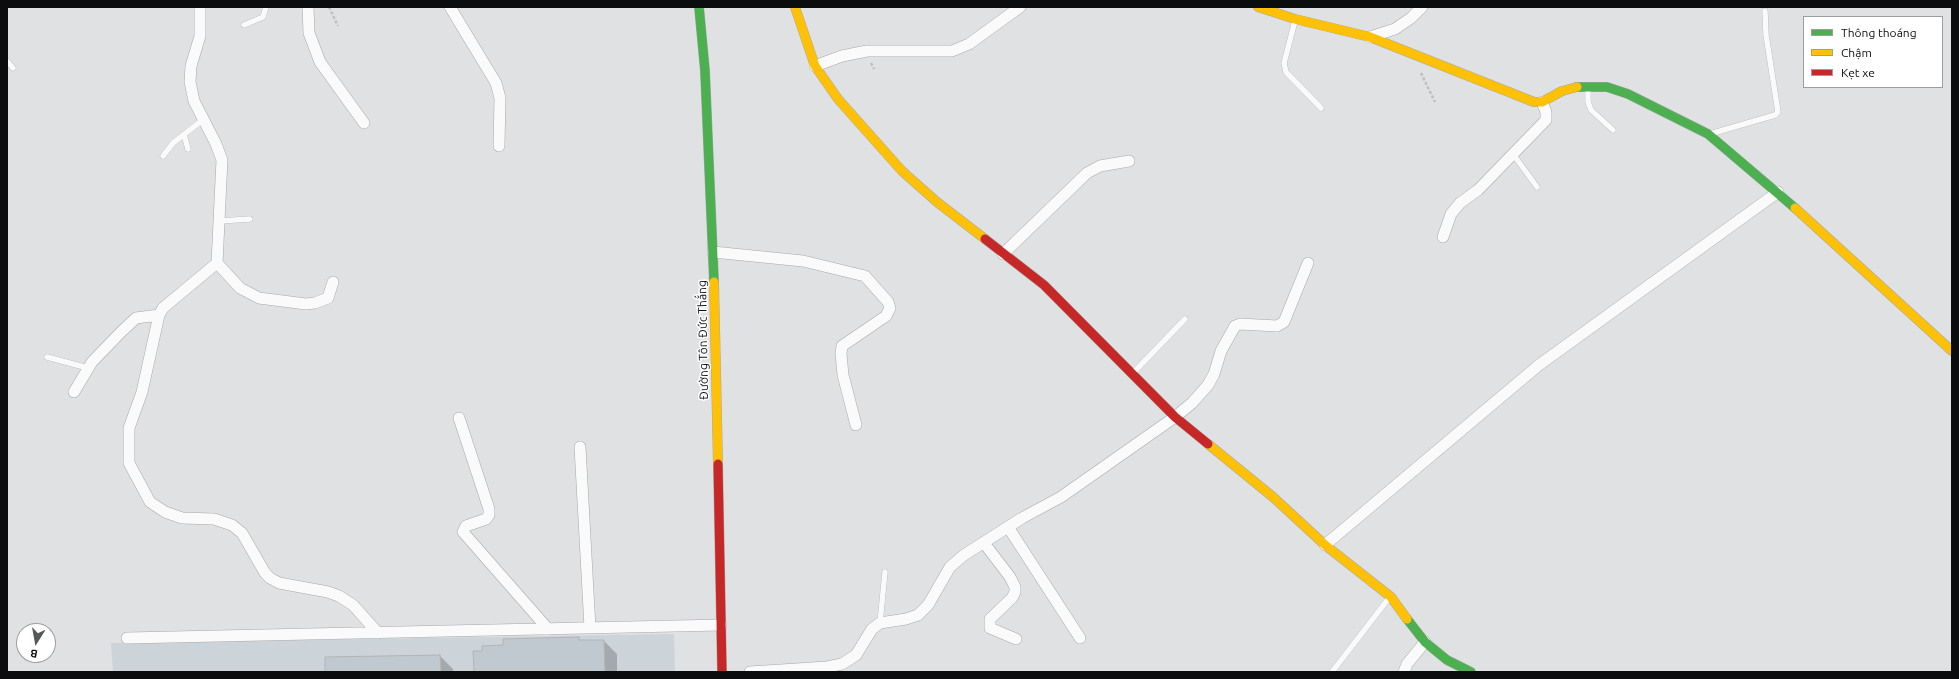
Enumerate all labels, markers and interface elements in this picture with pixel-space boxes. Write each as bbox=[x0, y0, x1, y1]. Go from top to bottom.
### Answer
legend bbox=[1803, 16, 1943, 88]
text: Thông thoáng bbox=[1841, 26, 1917, 39]
text: Chậm bbox=[1841, 46, 1872, 59]
text: Kẹt xe bbox=[1841, 66, 1875, 79]
street label: Đường Tôn Đức Thắng bbox=[695, 280, 711, 400]
north arrow bbox=[16, 623, 56, 663]
text: B bbox=[29, 647, 39, 660]

